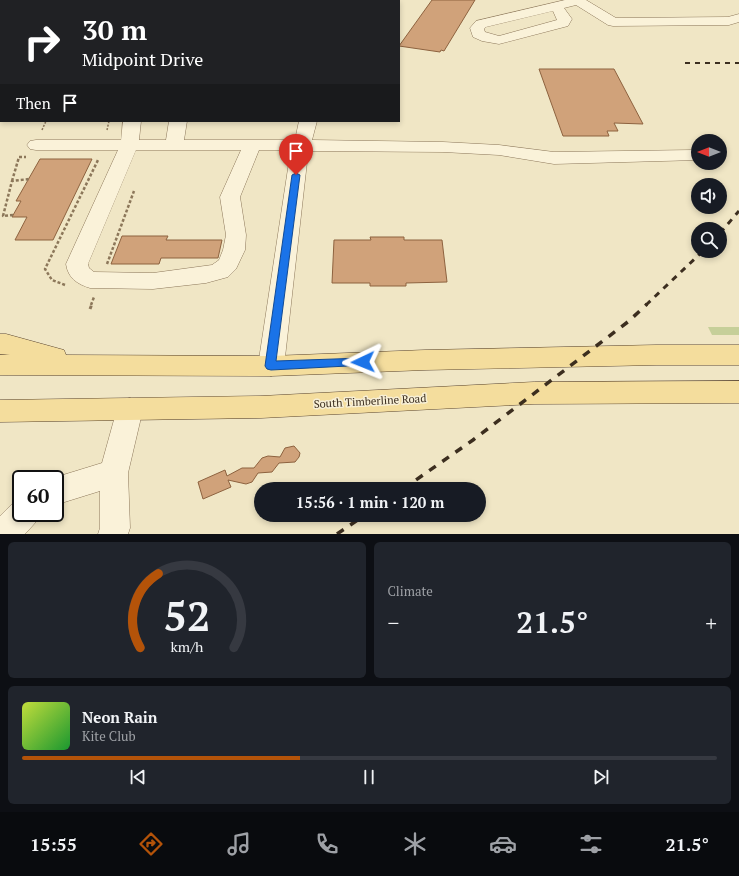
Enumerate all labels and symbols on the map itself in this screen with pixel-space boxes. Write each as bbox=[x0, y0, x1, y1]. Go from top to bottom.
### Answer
pin bbox=[279, 134, 313, 175]
north arrow bbox=[691, 134, 727, 170]
position arrow bbox=[342, 341, 384, 383]
street label: South Timberline Road bbox=[313, 391, 427, 411]
speed limit sign: 60 bbox=[12, 470, 64, 522]

